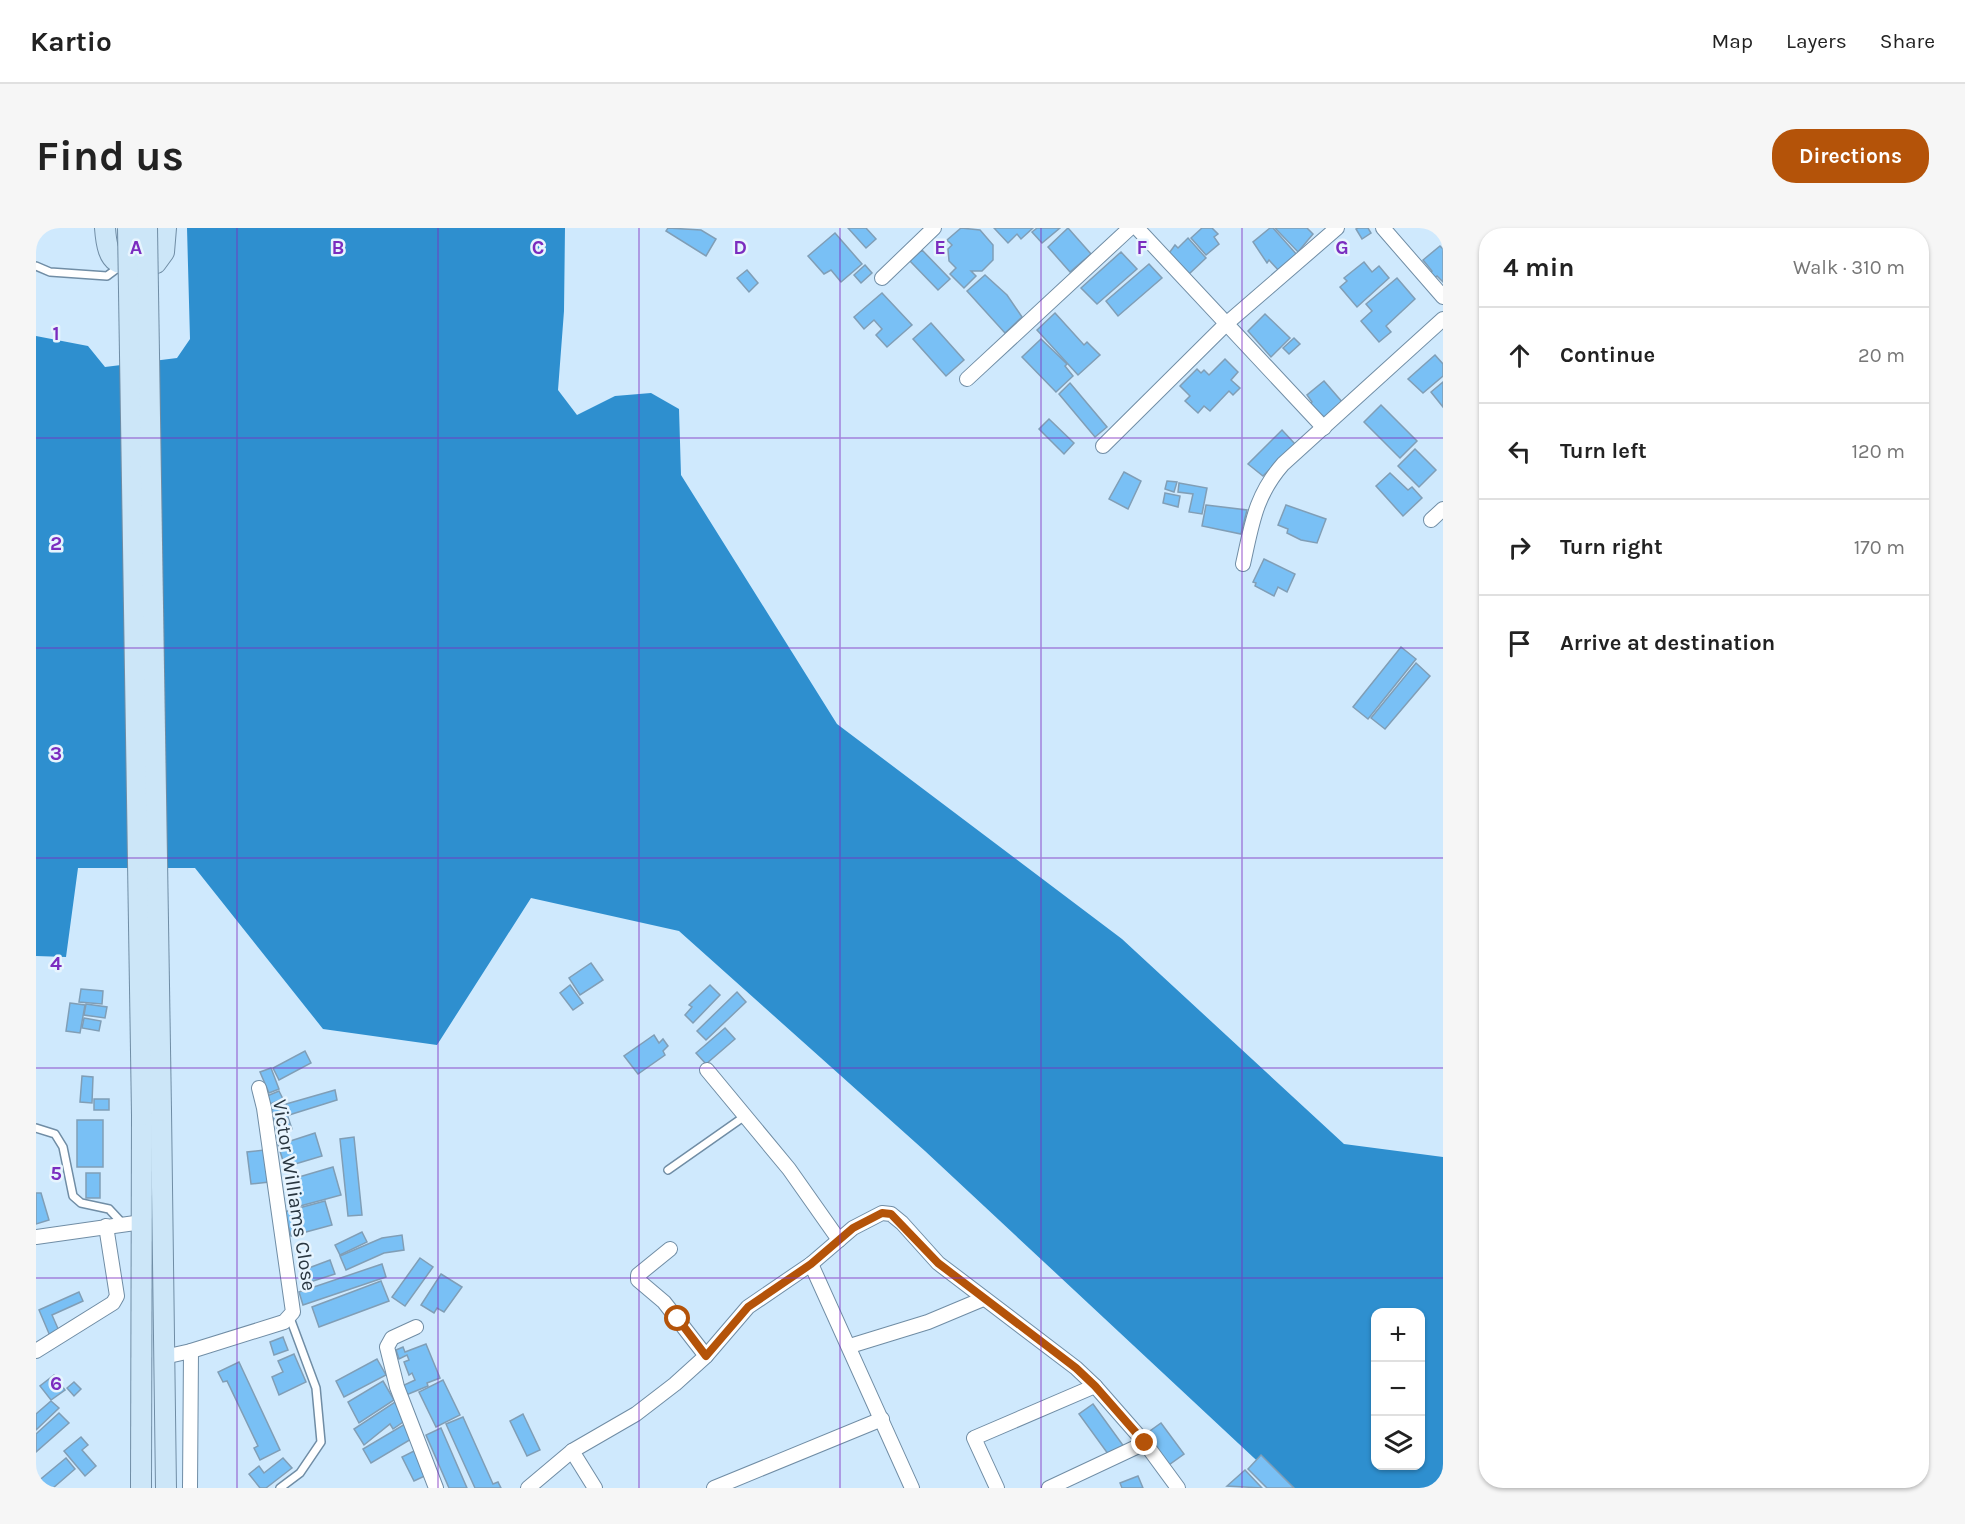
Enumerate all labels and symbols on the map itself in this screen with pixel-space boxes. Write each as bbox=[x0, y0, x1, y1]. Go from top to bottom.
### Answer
text: A bbox=[130, 236, 143, 259]
text: B bbox=[332, 236, 344, 259]
text: C bbox=[532, 236, 544, 259]
text: D bbox=[733, 236, 747, 259]
text: E bbox=[934, 236, 946, 259]
text: F bbox=[1137, 236, 1148, 259]
text: G bbox=[1335, 236, 1349, 259]
text: 1 bbox=[52, 322, 60, 345]
text: 2 bbox=[50, 532, 62, 555]
text: 3 bbox=[50, 742, 62, 765]
text: 4 bbox=[50, 952, 62, 975]
street label: Victor Williams Close bbox=[268, 1098, 321, 1292]
text: 5 bbox=[50, 1162, 62, 1185]
route start bbox=[664, 1305, 690, 1331]
text: 6 bbox=[50, 1372, 62, 1395]
route end bbox=[1131, 1429, 1157, 1455]

